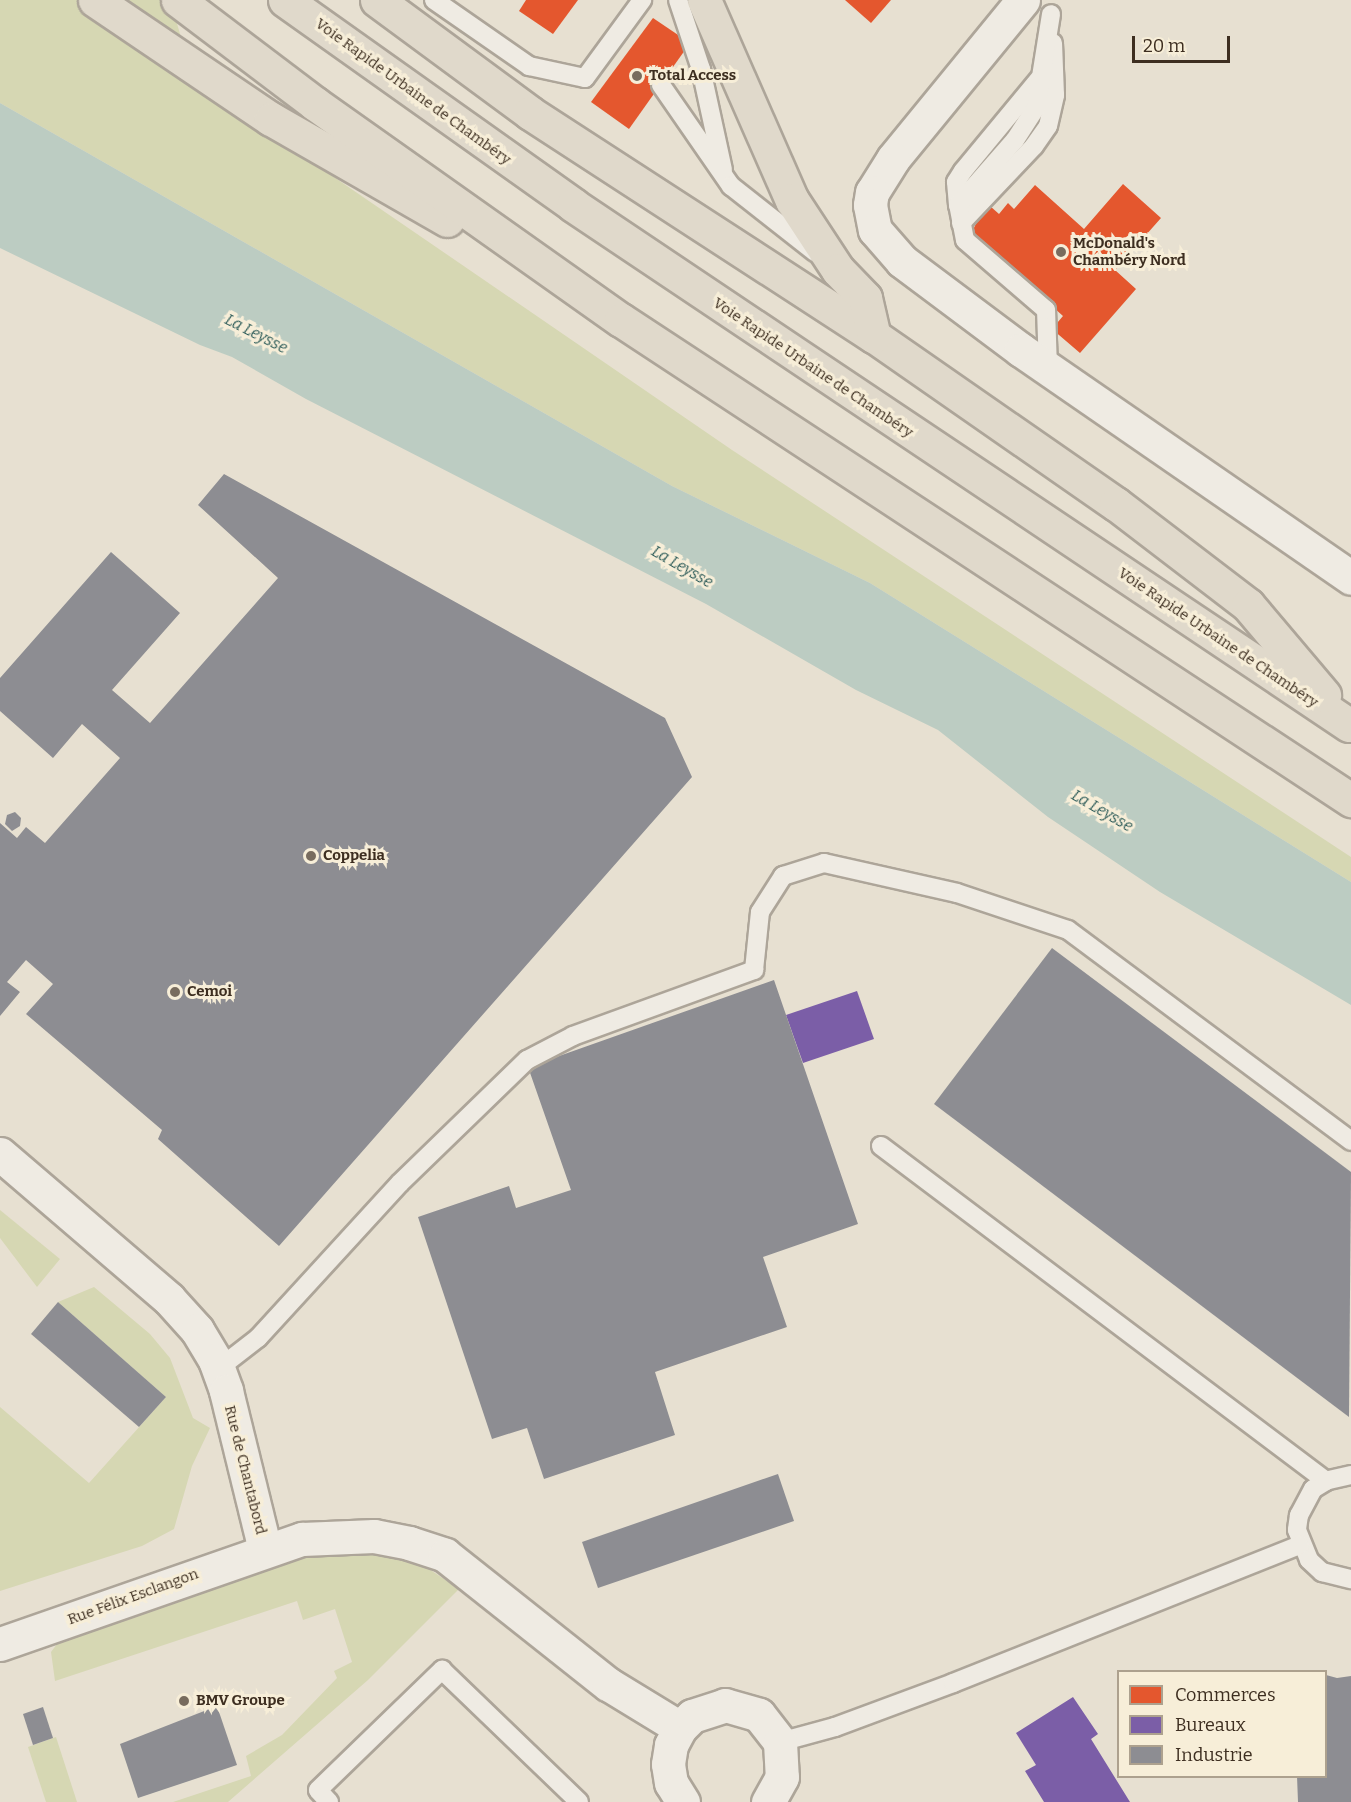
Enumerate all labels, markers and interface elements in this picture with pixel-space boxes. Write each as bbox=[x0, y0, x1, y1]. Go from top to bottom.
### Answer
street label: Voie Rapide Urbaine de Chambéry bbox=[312, 15, 514, 169]
scale bar bbox=[1135, 24, 1232, 62]
text: 20 m bbox=[1143, 35, 1185, 57]
place label: Total Access bbox=[649, 67, 736, 85]
marker: Total Access bbox=[630, 69, 644, 83]
place label: McDonald's Chambéry Nord bbox=[1073, 234, 1186, 269]
marker: McDonald's Chambéry Nord bbox=[1054, 245, 1068, 259]
street label: Voie Rapide Urbaine de Chambéry bbox=[710, 294, 916, 442]
water label: La Leysse bbox=[221, 310, 291, 358]
water label: La Leysse bbox=[648, 542, 716, 592]
street label: Voie Rapide Urbaine de Chambéry bbox=[1115, 564, 1321, 712]
water label: La Leysse bbox=[1068, 786, 1136, 836]
place label: Coppelia bbox=[323, 847, 385, 865]
marker: Coppelia bbox=[304, 849, 318, 863]
place label: Cemoi bbox=[187, 983, 232, 1001]
marker: Cemoi bbox=[168, 985, 182, 999]
street label: Rue de Chantabord bbox=[220, 1404, 270, 1536]
street label: Rue Félix Esclangon bbox=[65, 1565, 201, 1629]
legend bbox=[1117, 1670, 1327, 1778]
text: Commerces bbox=[1175, 1684, 1276, 1706]
place label: BMV Groupe bbox=[196, 1692, 285, 1710]
marker: BMV Groupe bbox=[177, 1694, 191, 1708]
text: Bureaux bbox=[1175, 1714, 1246, 1736]
text: Industrie bbox=[1175, 1744, 1253, 1766]

